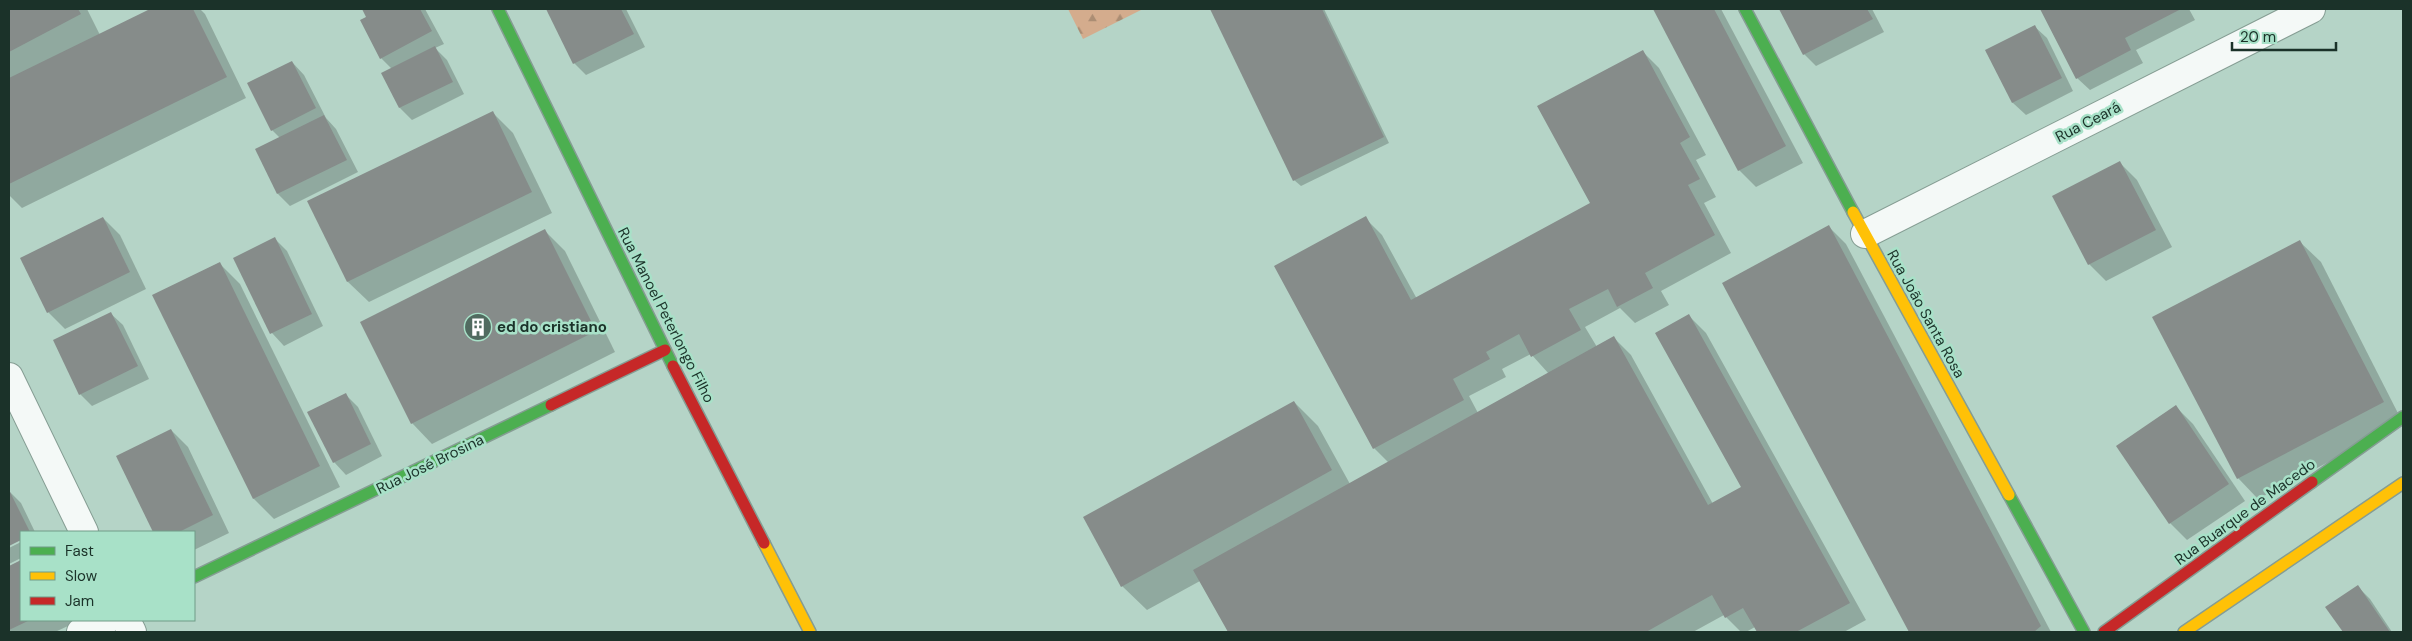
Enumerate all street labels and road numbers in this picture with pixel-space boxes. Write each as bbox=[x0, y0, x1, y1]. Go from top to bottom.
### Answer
street label: Rua Ceará bbox=[2052, 97, 2124, 147]
street label: Rua Manoel Peterlongo Filho bbox=[613, 224, 719, 406]
street label: Rua João Santa Rosa bbox=[1882, 246, 1970, 382]
street label: Rua José Brosina bbox=[373, 429, 487, 499]
street label: Rua Buarque de Macedo bbox=[2171, 454, 2319, 570]

